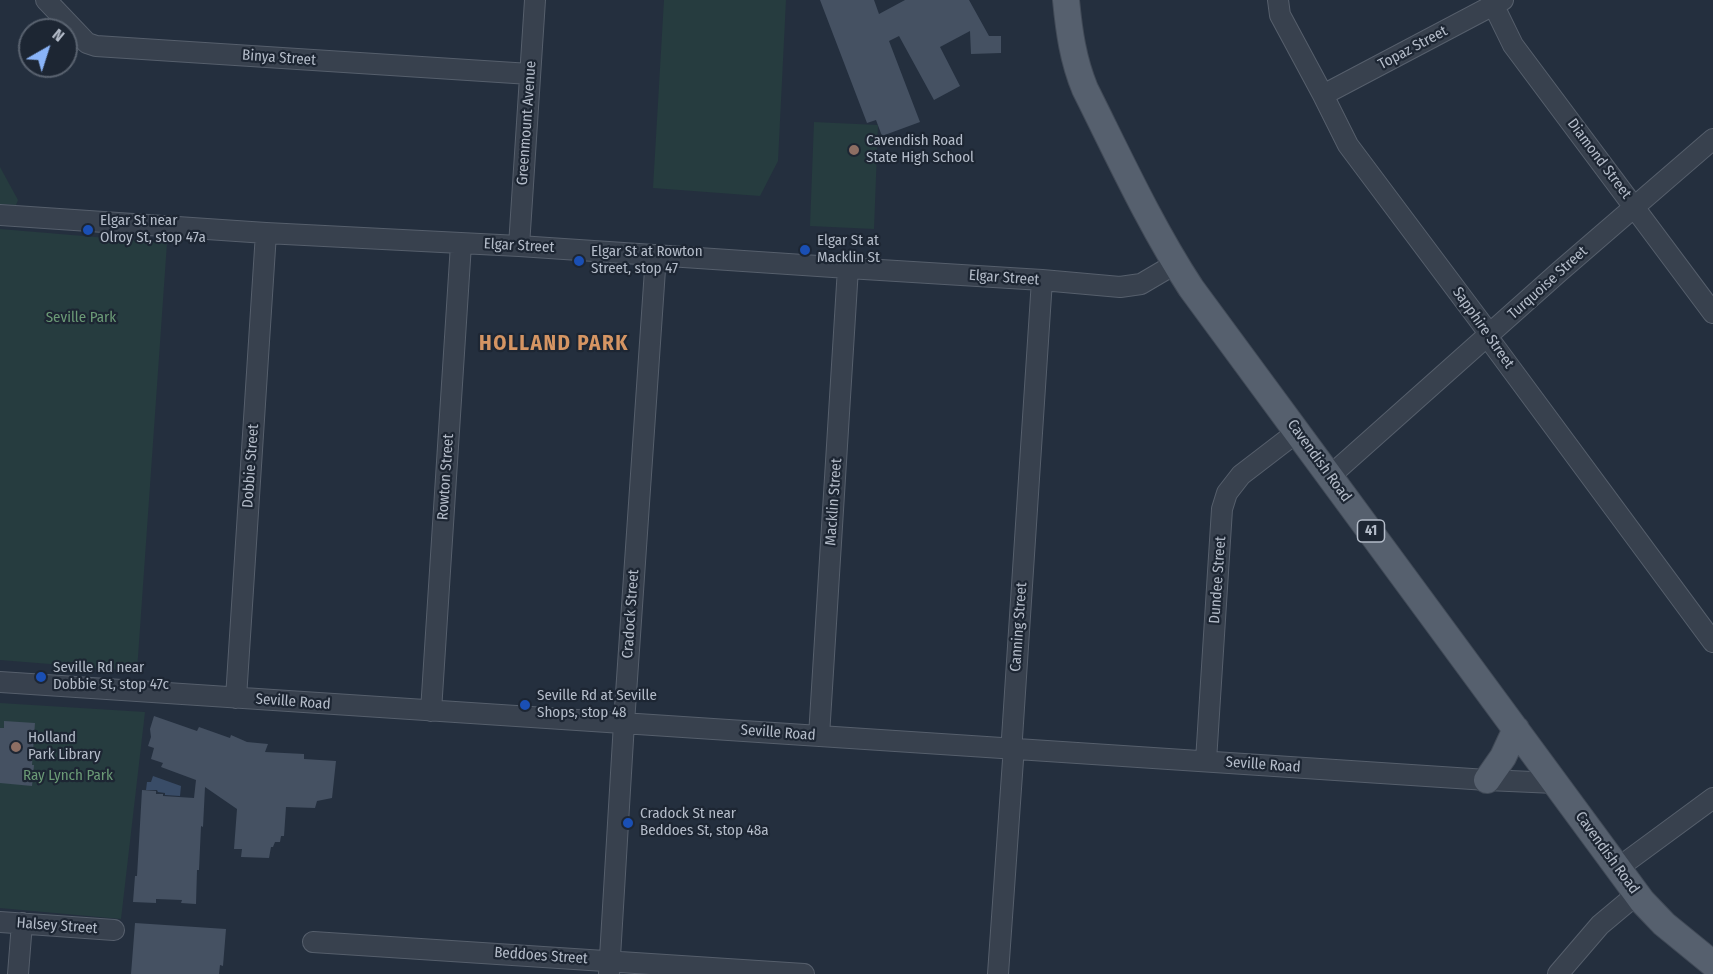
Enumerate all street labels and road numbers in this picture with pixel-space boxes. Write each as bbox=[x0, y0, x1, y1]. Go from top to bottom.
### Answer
street label: Topaz Street bbox=[1375, 22, 1451, 74]
street label: Binya Street bbox=[241, 46, 317, 70]
street label: Greenmount Avenue bbox=[514, 60, 540, 186]
street label: Diamond Street bbox=[1563, 115, 1635, 203]
street label: Elgar Street bbox=[483, 235, 555, 257]
street label: Turquoise Street bbox=[1505, 243, 1591, 323]
street label: Elgar Street bbox=[968, 267, 1040, 289]
street label: Sapphire Street bbox=[1448, 284, 1518, 372]
street label: Cavendish Road bbox=[1283, 416, 1355, 506]
street label: Dobbie Street bbox=[239, 423, 263, 509]
street label: Rowton Street bbox=[434, 433, 458, 521]
street label: Macklin Street bbox=[822, 458, 846, 546]
road number: 41 bbox=[1358, 520, 1384, 542]
street label: Dundee Street bbox=[1206, 536, 1230, 624]
street label: Cradock Street bbox=[619, 569, 643, 659]
street label: Canning Street bbox=[1007, 582, 1031, 672]
street label: Seville Road bbox=[255, 690, 331, 714]
street label: Seville Road bbox=[740, 721, 816, 745]
street label: Seville Road bbox=[1225, 753, 1301, 777]
street label: Cavendish Road bbox=[1571, 808, 1643, 898]
street label: Halsey Street bbox=[16, 914, 98, 938]
street label: Beddoes Street bbox=[494, 944, 588, 968]

